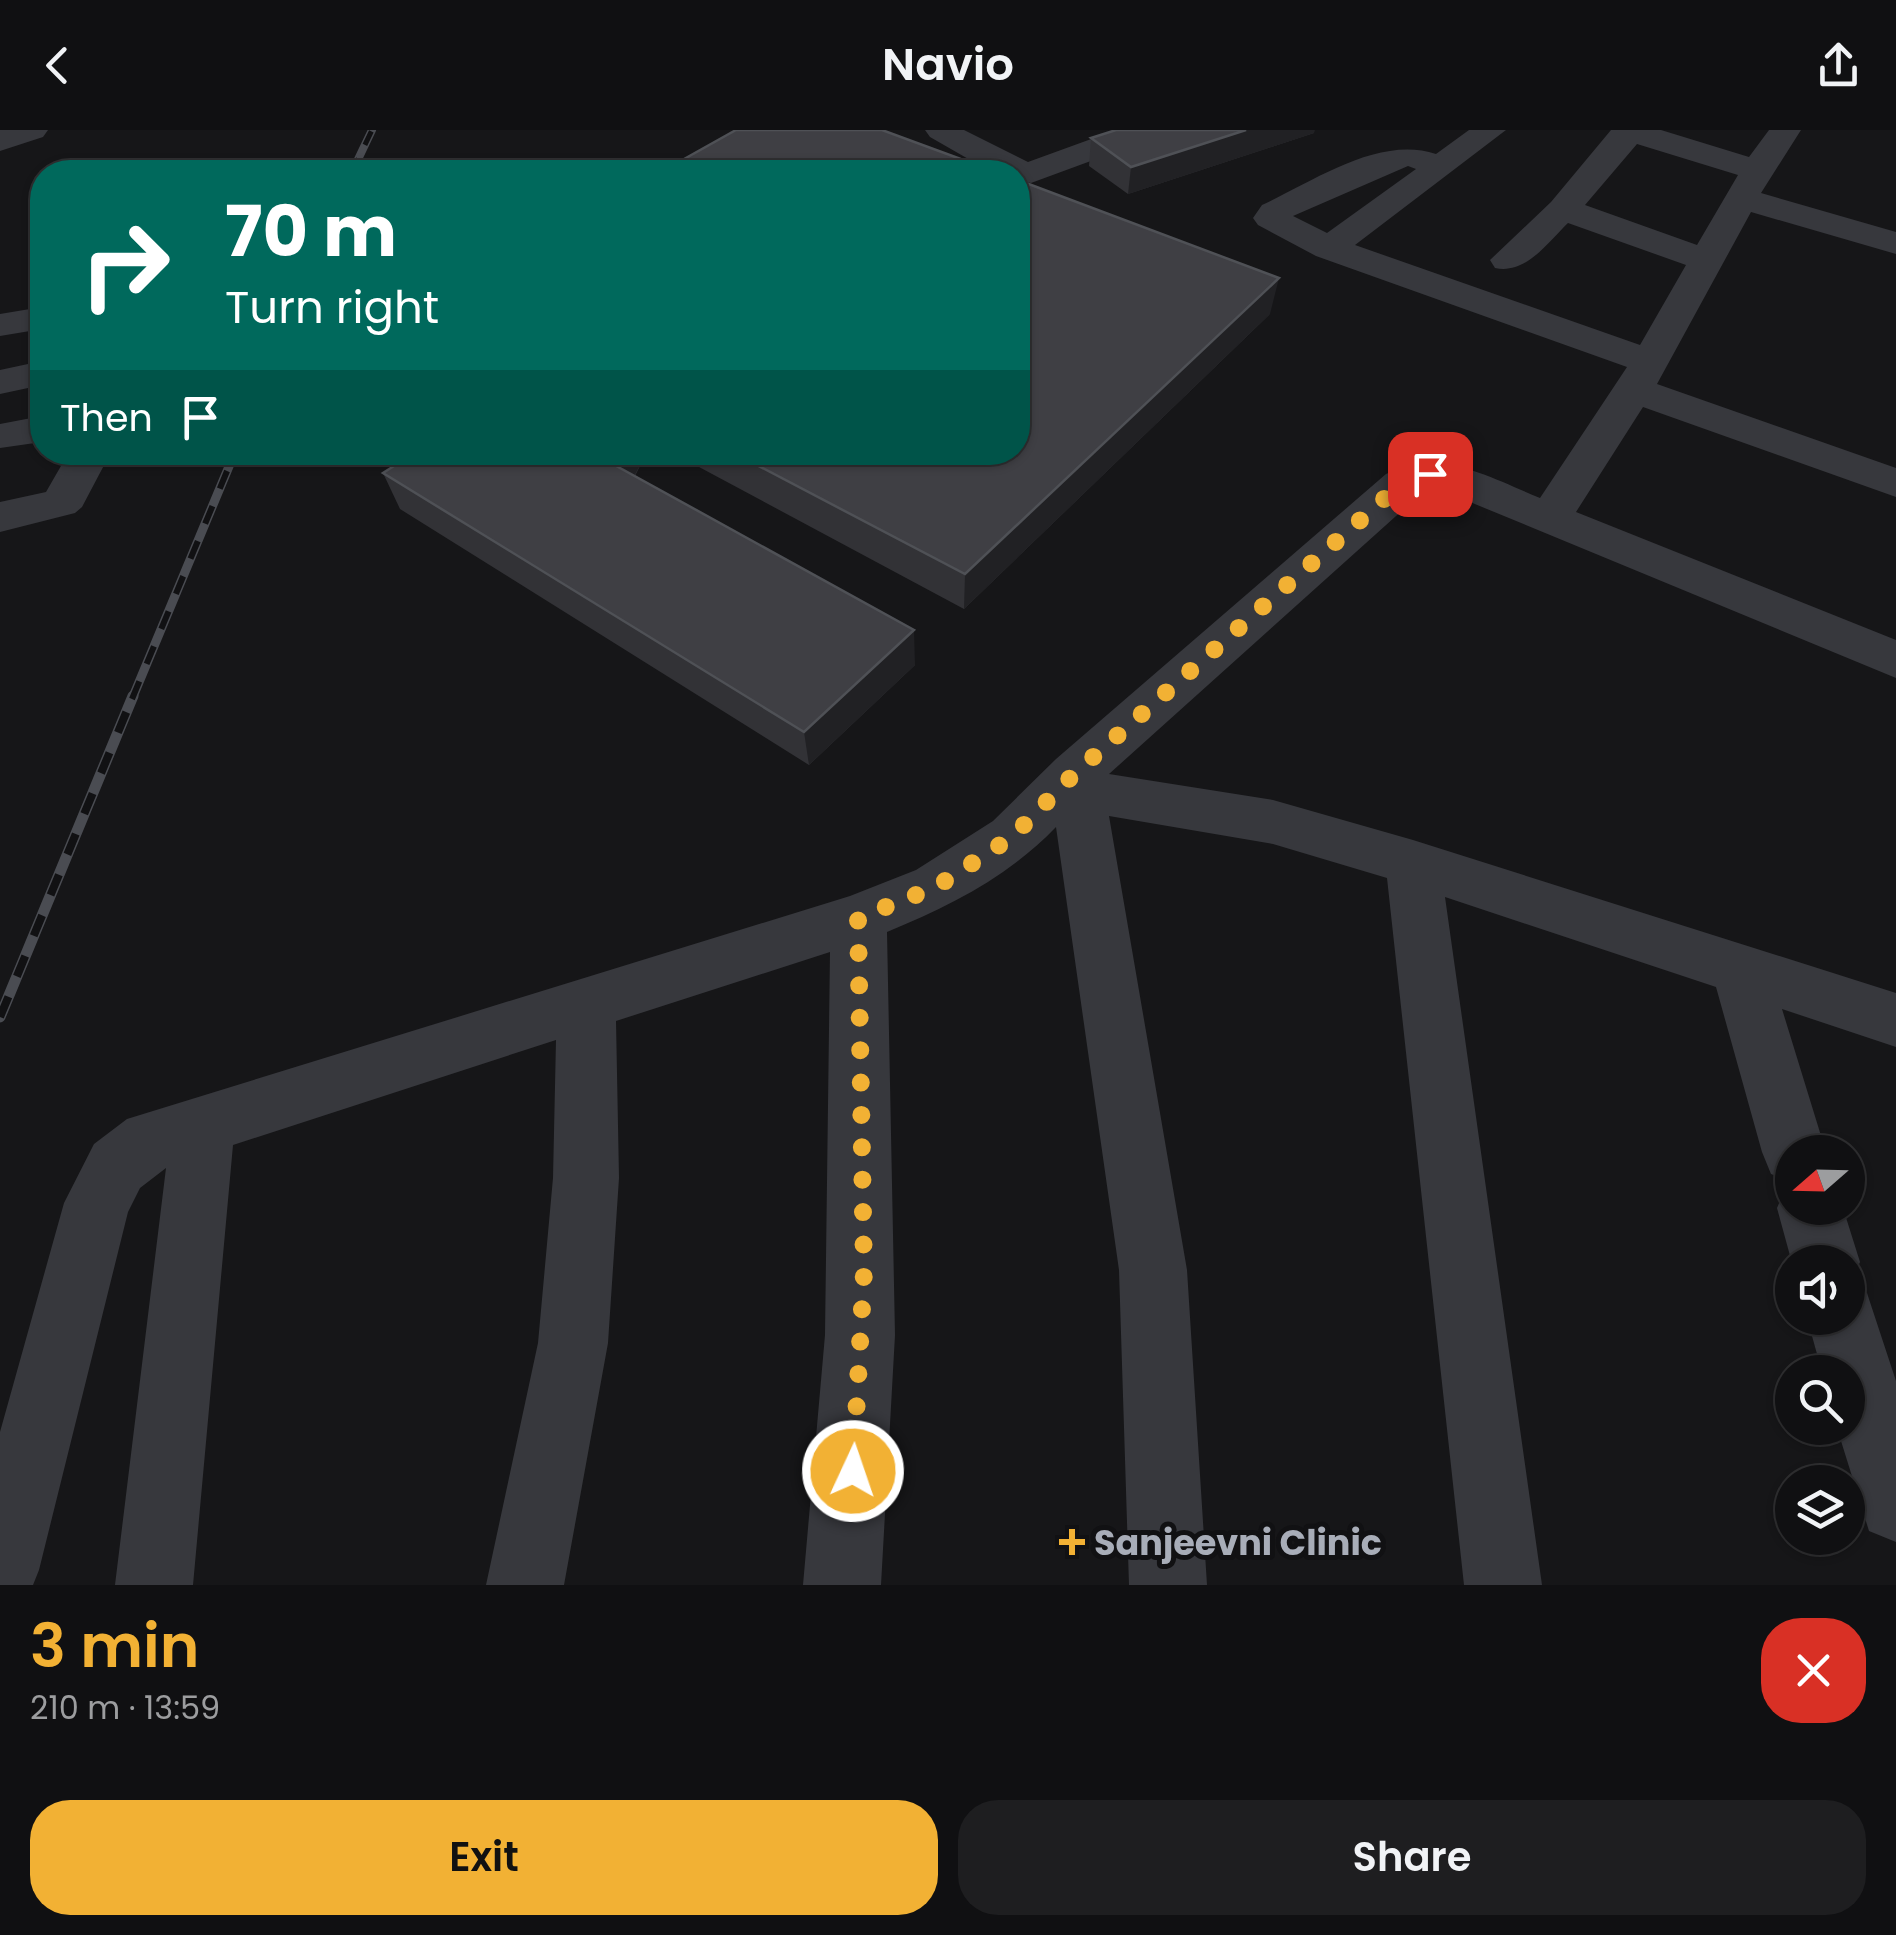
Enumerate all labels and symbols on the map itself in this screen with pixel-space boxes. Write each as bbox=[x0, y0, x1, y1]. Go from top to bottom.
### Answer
pin bbox=[1388, 432, 1473, 517]
north arrow bbox=[1775, 1135, 1865, 1225]
position arrow bbox=[801, 1419, 905, 1523]
place label: Sanjeevni Clinic bbox=[1094, 1518, 1382, 1567]
marker: Sanjeevni Clinic bbox=[1059, 1529, 1085, 1555]

